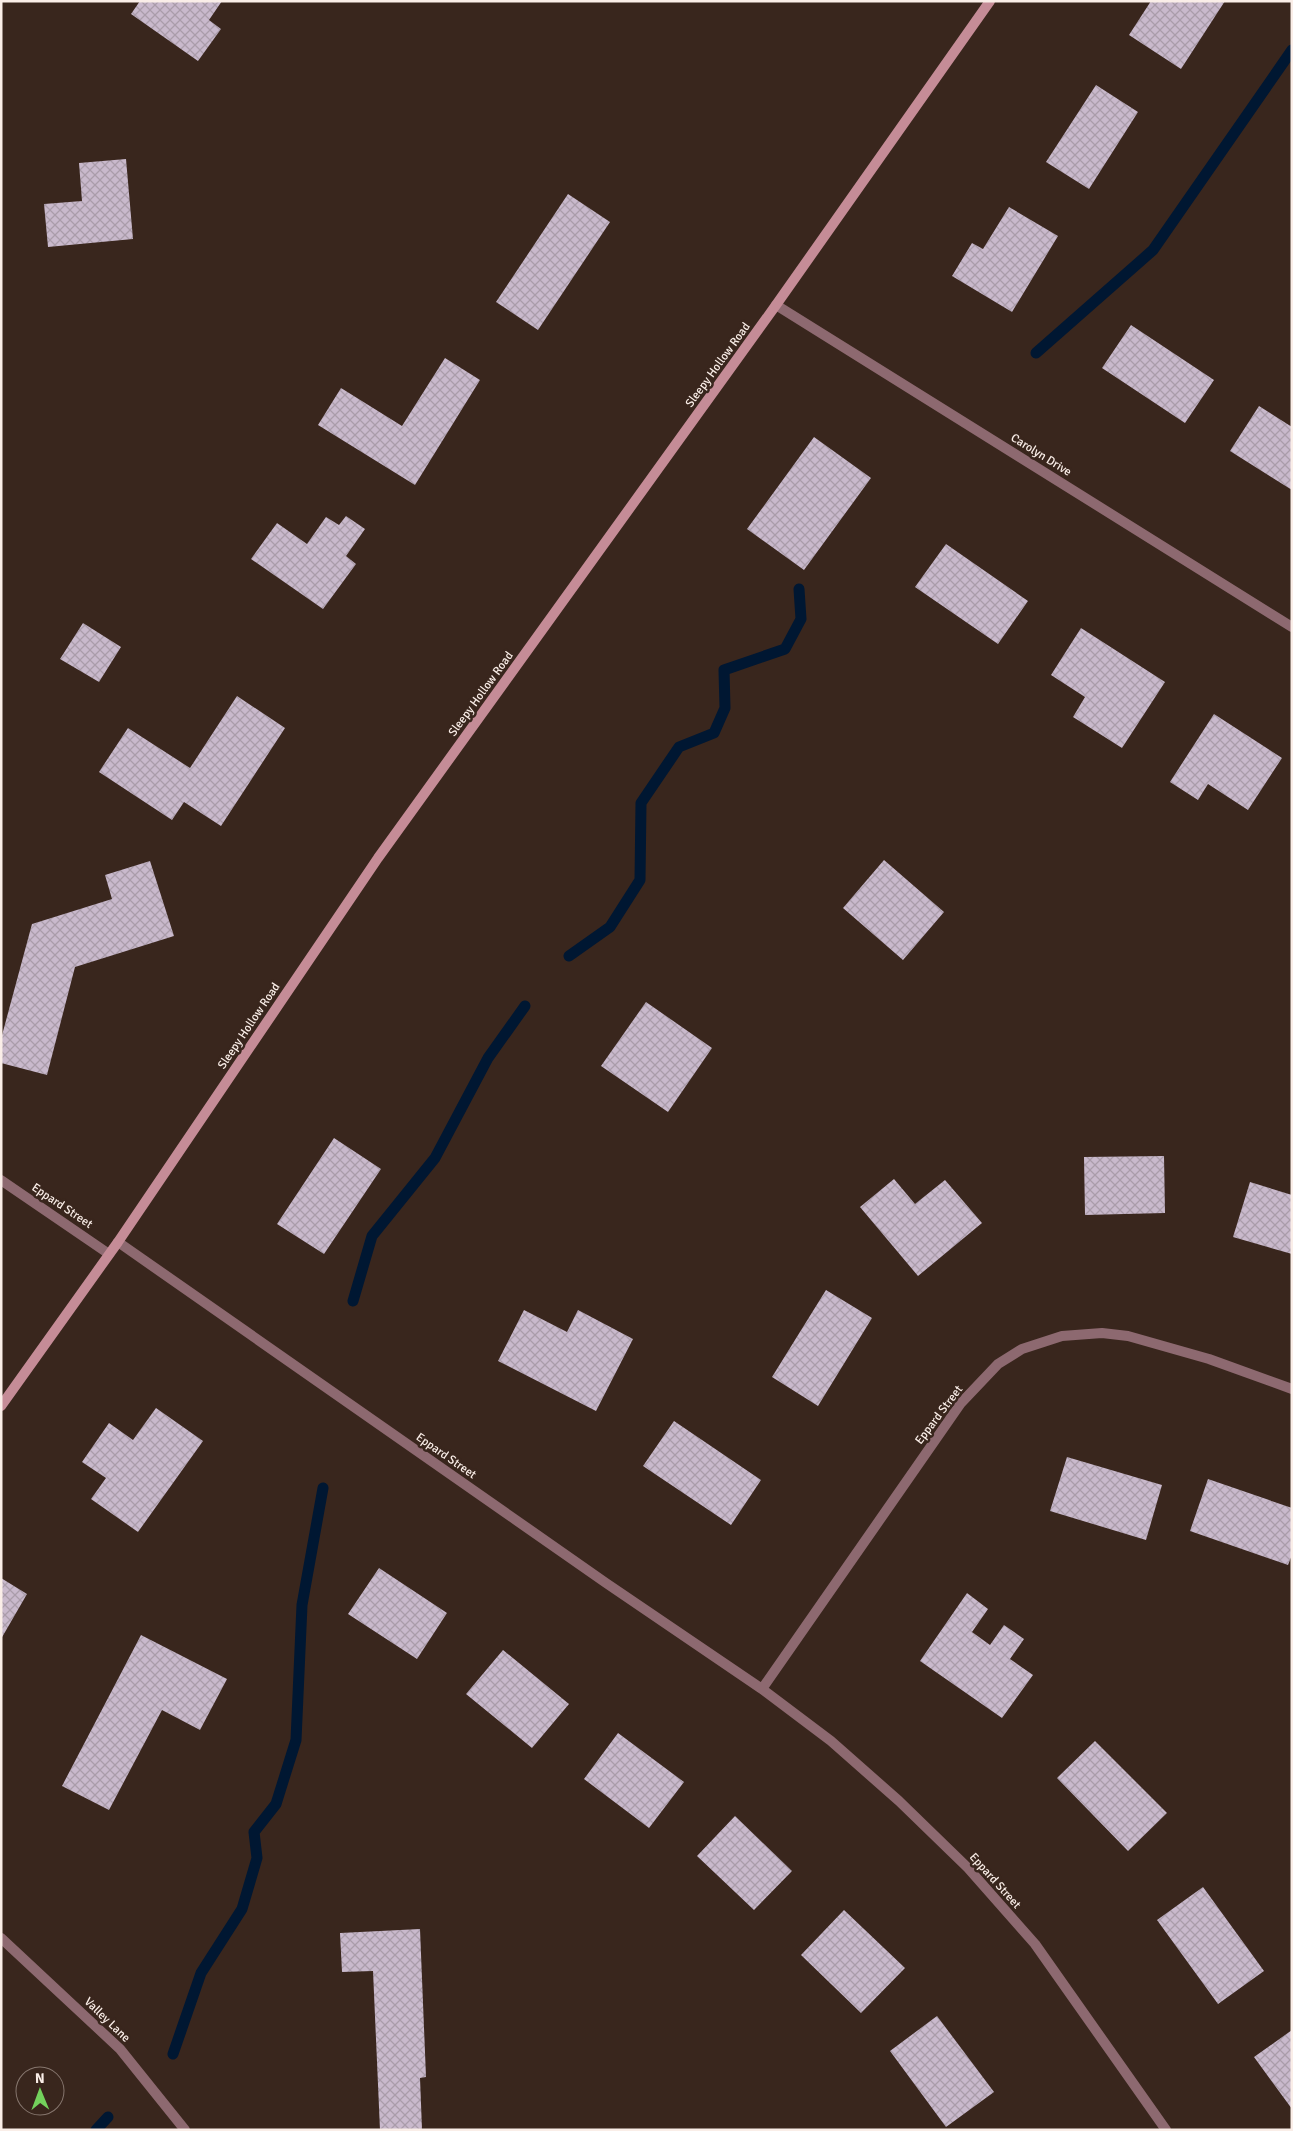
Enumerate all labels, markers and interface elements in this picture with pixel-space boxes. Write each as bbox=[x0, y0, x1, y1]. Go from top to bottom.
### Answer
street label: Sleepy Hollow Road bbox=[682, 320, 754, 410]
street label: Carolyn Drive bbox=[1008, 430, 1074, 480]
street label: Sleepy Hollow Road bbox=[445, 649, 517, 739]
street label: Sleepy Hollow Road bbox=[215, 980, 283, 1072]
street label: Eppard Street bbox=[29, 1180, 95, 1232]
street label: Eppard Street bbox=[912, 1382, 966, 1448]
street label: Eppard Street bbox=[413, 1430, 479, 1482]
street label: Eppard Street bbox=[966, 1850, 1024, 1912]
street label: Valley Lane bbox=[81, 1994, 133, 2046]
north arrow bbox=[15, 2066, 65, 2116]
text: N bbox=[35, 2070, 45, 2087]

